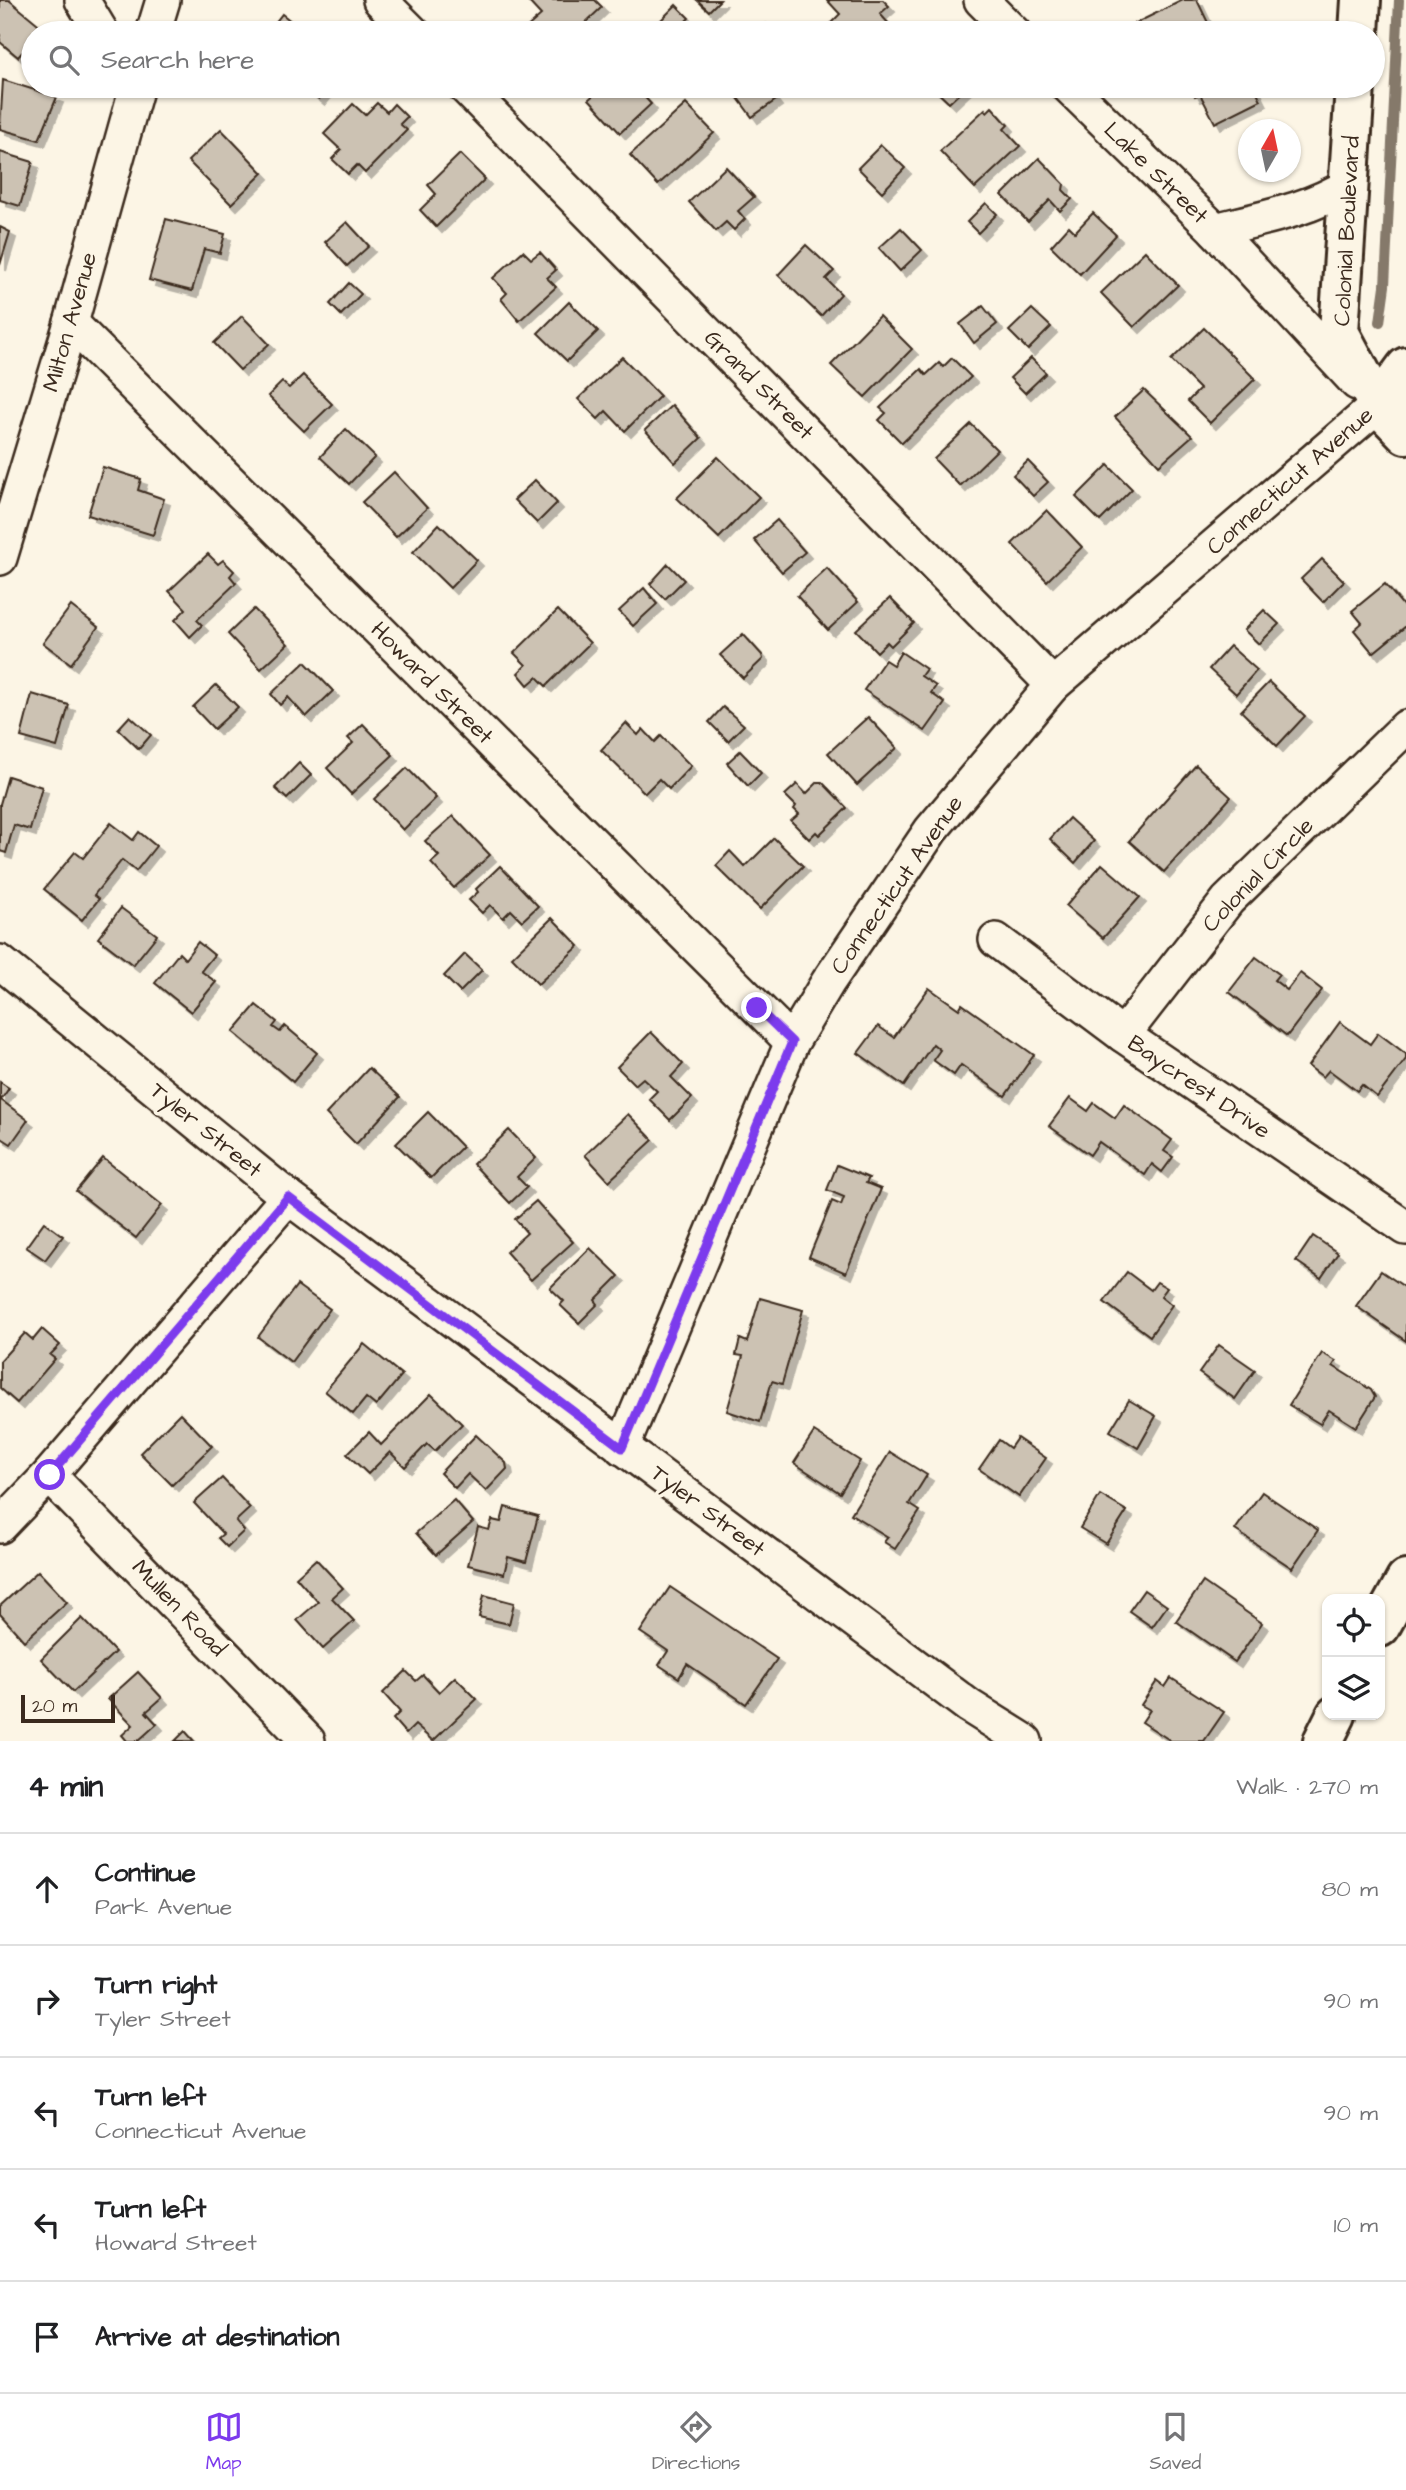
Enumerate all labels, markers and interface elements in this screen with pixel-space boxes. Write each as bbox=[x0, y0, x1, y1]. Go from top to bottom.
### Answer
search box bbox=[21, 21, 1385, 98]
icon: search bbox=[45, 41, 83, 79]
text: Search here bbox=[101, 42, 254, 78]
street label: Lake Street bbox=[1097, 115, 1216, 232]
north arrow bbox=[1238, 119, 1301, 182]
street label: Colonial Boulevard bbox=[1326, 135, 1368, 327]
street label: Milton Avenue bbox=[35, 248, 105, 396]
street label: Grand Street bbox=[697, 323, 822, 448]
street label: Connecticut Avenue bbox=[1200, 400, 1380, 562]
street label: Howard Street bbox=[363, 614, 501, 752]
street label: Connecticut Avenue bbox=[823, 789, 971, 981]
street label: Colonial Circle bbox=[1195, 811, 1321, 939]
route end bbox=[741, 992, 772, 1023]
street label: Baycrest Drive bbox=[1121, 1027, 1277, 1147]
street label: Tyler Street bbox=[143, 1075, 269, 1186]
street label: Tyler Street bbox=[644, 1457, 772, 1566]
route start bbox=[34, 1459, 65, 1490]
street label: Mullen Road bbox=[124, 1552, 234, 1664]
map controls bbox=[1322, 1594, 1385, 1720]
button: locate bbox=[1322, 1594, 1385, 1657]
button: layers bbox=[1322, 1657, 1385, 1720]
scale bar bbox=[21, 1692, 116, 1724]
text: 20 m bbox=[32, 1693, 77, 1720]
text: 4 min bbox=[28, 1766, 103, 1808]
text: Walk · 270 m bbox=[1236, 1771, 1378, 1803]
text: Continue bbox=[95, 1855, 196, 1891]
icon: ahead bbox=[28, 1870, 66, 1908]
text: 80 m bbox=[1321, 1873, 1378, 1905]
text: Park Avenue bbox=[95, 1891, 232, 1923]
text: Turn right bbox=[95, 1967, 217, 2003]
icon: right bbox=[28, 1982, 66, 2020]
text: 90 m bbox=[1323, 1985, 1378, 2017]
text: Tyler Street bbox=[95, 2003, 231, 2035]
text: Turn left bbox=[95, 2079, 206, 2115]
icon: left bbox=[28, 2094, 66, 2132]
text: 90 m bbox=[1323, 2097, 1378, 2129]
text: Connecticut Avenue bbox=[95, 2115, 306, 2147]
text: Turn left bbox=[95, 2191, 206, 2227]
icon: left bbox=[28, 2206, 66, 2244]
text: 10 m bbox=[1333, 2209, 1378, 2241]
text: Howard Street bbox=[95, 2227, 257, 2259]
icon: arrive bbox=[28, 2318, 66, 2356]
text: Arrive at destination bbox=[95, 2319, 340, 2355]
tab: Map bbox=[205, 2408, 243, 2477]
tab: Directions bbox=[652, 2408, 740, 2477]
tab: Saved bbox=[1150, 2408, 1201, 2477]

